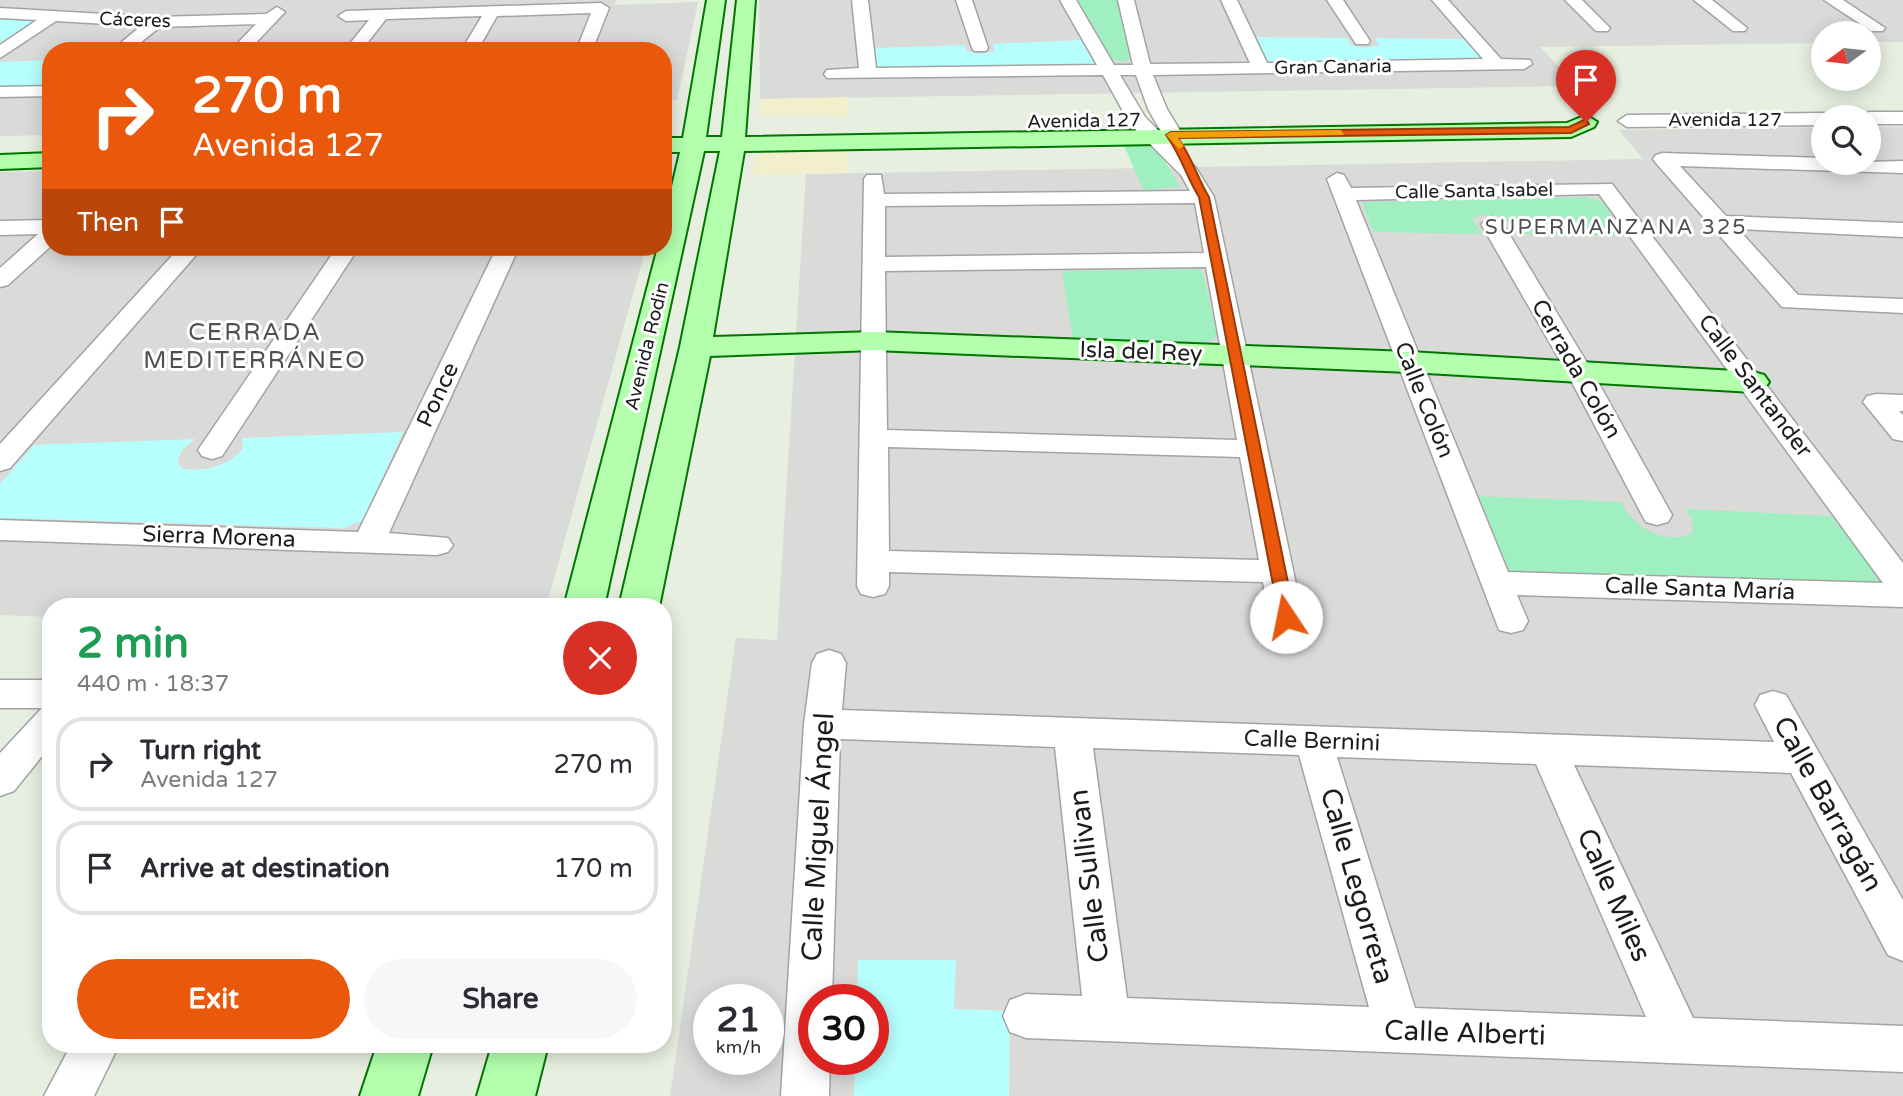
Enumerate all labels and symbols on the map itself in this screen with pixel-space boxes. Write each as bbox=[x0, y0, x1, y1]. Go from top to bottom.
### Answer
street label: Cáceres bbox=[99, 8, 171, 32]
north arrow bbox=[1811, 21, 1881, 91]
pin bbox=[1556, 50, 1616, 122]
street label: Gran Canaria bbox=[1274, 55, 1392, 79]
street label: Avenida 127 bbox=[1027, 109, 1141, 133]
street label: Avenida 127 bbox=[1668, 109, 1782, 131]
street label: Calle Santa Isabel bbox=[1395, 179, 1553, 203]
district label: SUPERMANZANA 325 bbox=[1485, 215, 1747, 240]
street label: Avenida Rodin bbox=[620, 280, 674, 412]
street label: Cerrada Colón bbox=[1525, 294, 1627, 444]
street label: Calle Santander bbox=[1692, 309, 1818, 463]
district label: CERRADA MEDITERRÁNEO bbox=[143, 318, 367, 375]
street label: Isla del Rey bbox=[1079, 336, 1203, 368]
street label: Calle Colón bbox=[1388, 338, 1460, 462]
street label: Ponce bbox=[411, 358, 465, 432]
street label: Sierra Morena bbox=[142, 520, 296, 554]
street label: Calle Santa María bbox=[1604, 572, 1796, 606]
position arrow bbox=[1249, 580, 1323, 654]
street label: Calle Barragán bbox=[1766, 710, 1890, 898]
street label: Calle Miguel Ángel bbox=[795, 712, 841, 962]
street label: Calle Bernini bbox=[1243, 725, 1381, 757]
street label: Calle Legorreta bbox=[1313, 784, 1401, 988]
street label: Calle Sullivan bbox=[1061, 787, 1117, 965]
street label: Calle Miles bbox=[1570, 823, 1658, 967]
speed limit sign: 30 bbox=[798, 984, 889, 1075]
street label: Calle Alberti bbox=[1384, 1013, 1546, 1053]

